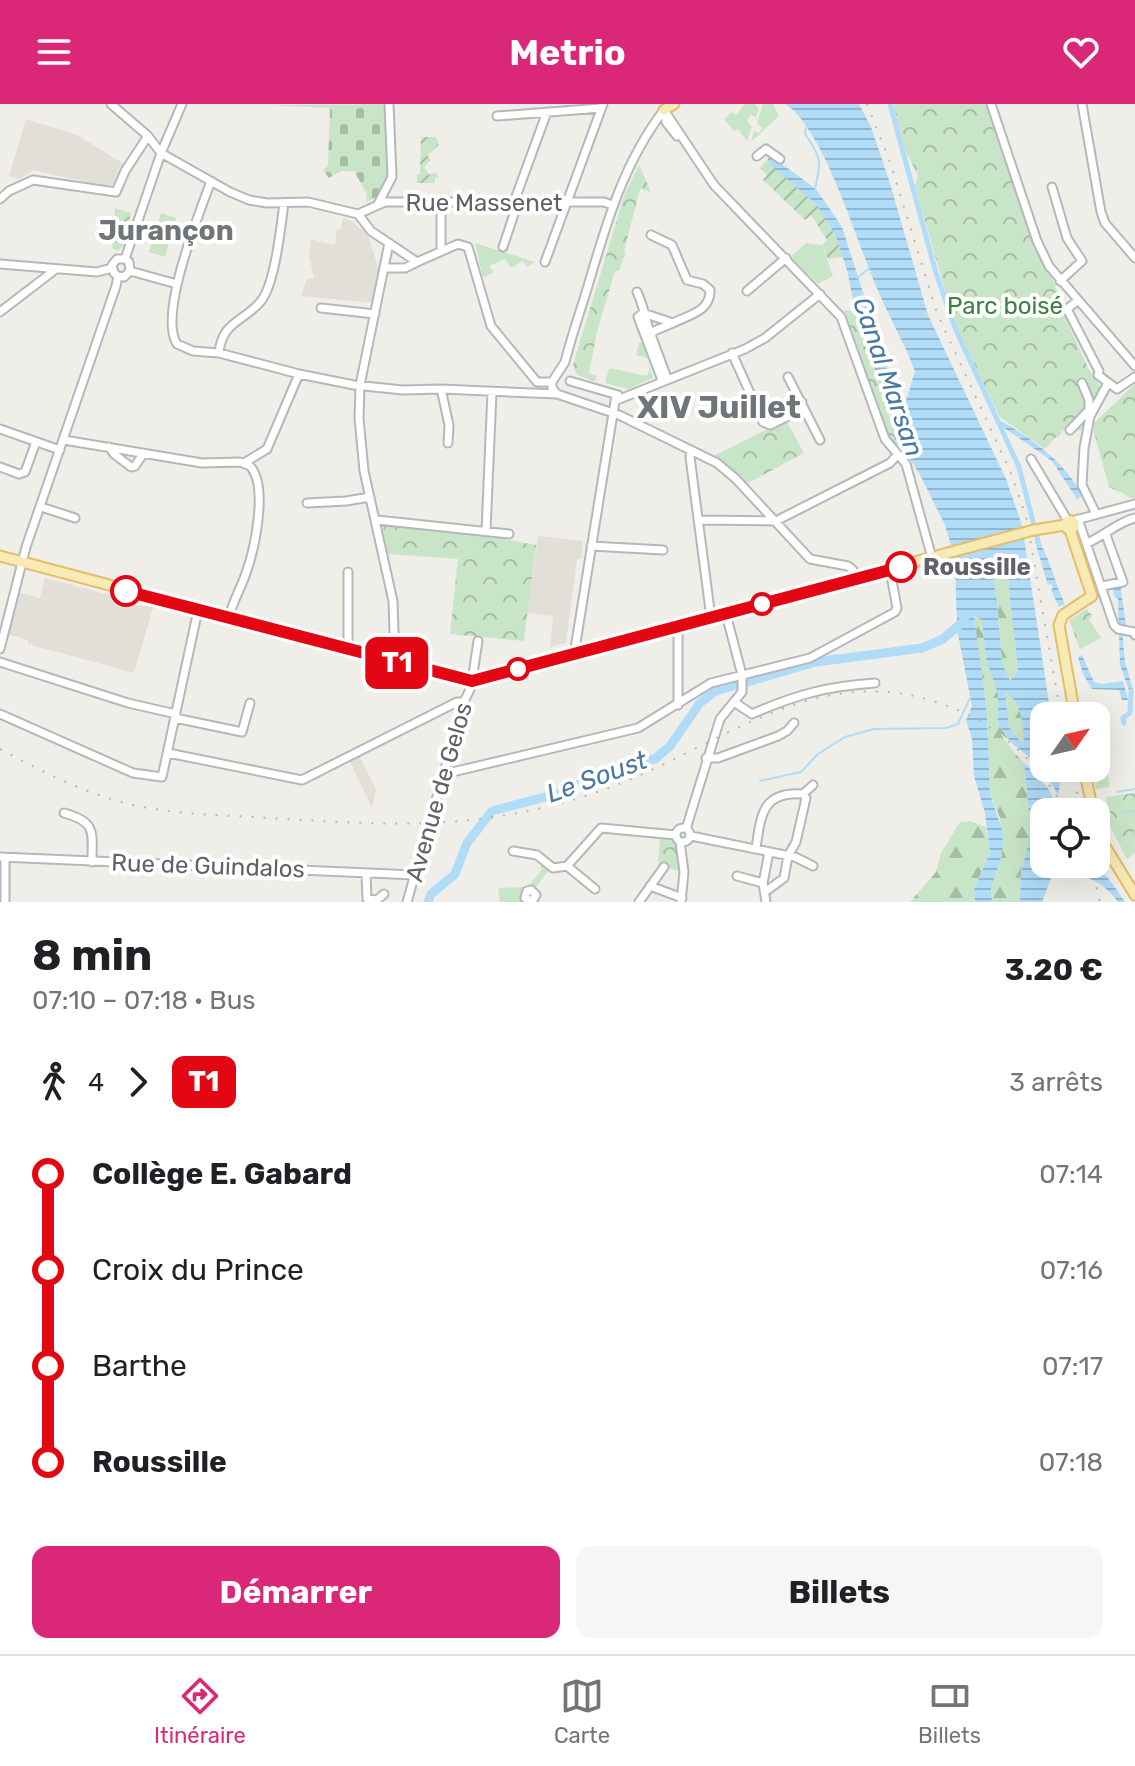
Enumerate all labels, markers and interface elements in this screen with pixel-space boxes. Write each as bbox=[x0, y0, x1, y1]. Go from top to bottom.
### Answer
icon: menu bbox=[32, 30, 76, 74]
icon: heart bbox=[1059, 30, 1103, 74]
text: Metrio bbox=[509, 31, 626, 74]
street label: Rue Massenet bbox=[405, 189, 563, 217]
district label: Jurançon bbox=[98, 214, 234, 247]
park label: Parc boisé bbox=[947, 292, 1063, 320]
water label: Canal Marsan bbox=[846, 293, 930, 461]
district label: XIV Juillet bbox=[637, 388, 801, 426]
marker: Roussille bbox=[886, 552, 916, 582]
place label: Roussille bbox=[923, 553, 1031, 581]
unlabelled marker bbox=[111, 576, 141, 606]
unlabelled marker bbox=[751, 593, 773, 615]
line badge: T1 bbox=[361, 637, 433, 689]
text: T1 bbox=[381, 646, 413, 679]
unlabelled marker bbox=[507, 658, 529, 680]
street label: Avenue de Gelos bbox=[400, 699, 478, 885]
north arrow bbox=[1030, 702, 1110, 782]
map controls bbox=[1030, 702, 1110, 878]
water label: Le Soust bbox=[542, 744, 653, 810]
button: locate bbox=[1030, 798, 1110, 878]
street label: Rue de Guindalos bbox=[111, 849, 305, 883]
text: 8 min bbox=[32, 929, 152, 981]
text: 3.20 € bbox=[1005, 952, 1103, 988]
text: 07:10 – 07:18 · Bus bbox=[32, 985, 256, 1016]
icon: walk bbox=[32, 1060, 76, 1104]
icon: forward bbox=[116, 1060, 160, 1104]
text: T1 bbox=[188, 1065, 220, 1098]
text: 4 bbox=[88, 1067, 104, 1098]
text: 3 arrêts bbox=[1009, 1067, 1103, 1098]
text: Collège E. Gabard bbox=[92, 1156, 352, 1192]
text: 07:14 bbox=[1039, 1159, 1103, 1190]
text: Croix du Prince bbox=[92, 1252, 304, 1288]
text: 07:16 bbox=[1040, 1255, 1103, 1286]
text: Barthe bbox=[92, 1348, 187, 1384]
text: 07:17 bbox=[1042, 1351, 1103, 1382]
text: Roussille bbox=[92, 1444, 227, 1480]
text: 07:18 bbox=[1039, 1447, 1103, 1478]
button: Démarrer bbox=[32, 1546, 560, 1638]
button: Billets bbox=[576, 1546, 1103, 1638]
tab: Itinéraire bbox=[154, 1674, 246, 1749]
tab: Carte bbox=[554, 1674, 610, 1749]
tab: Billets bbox=[918, 1674, 981, 1749]

